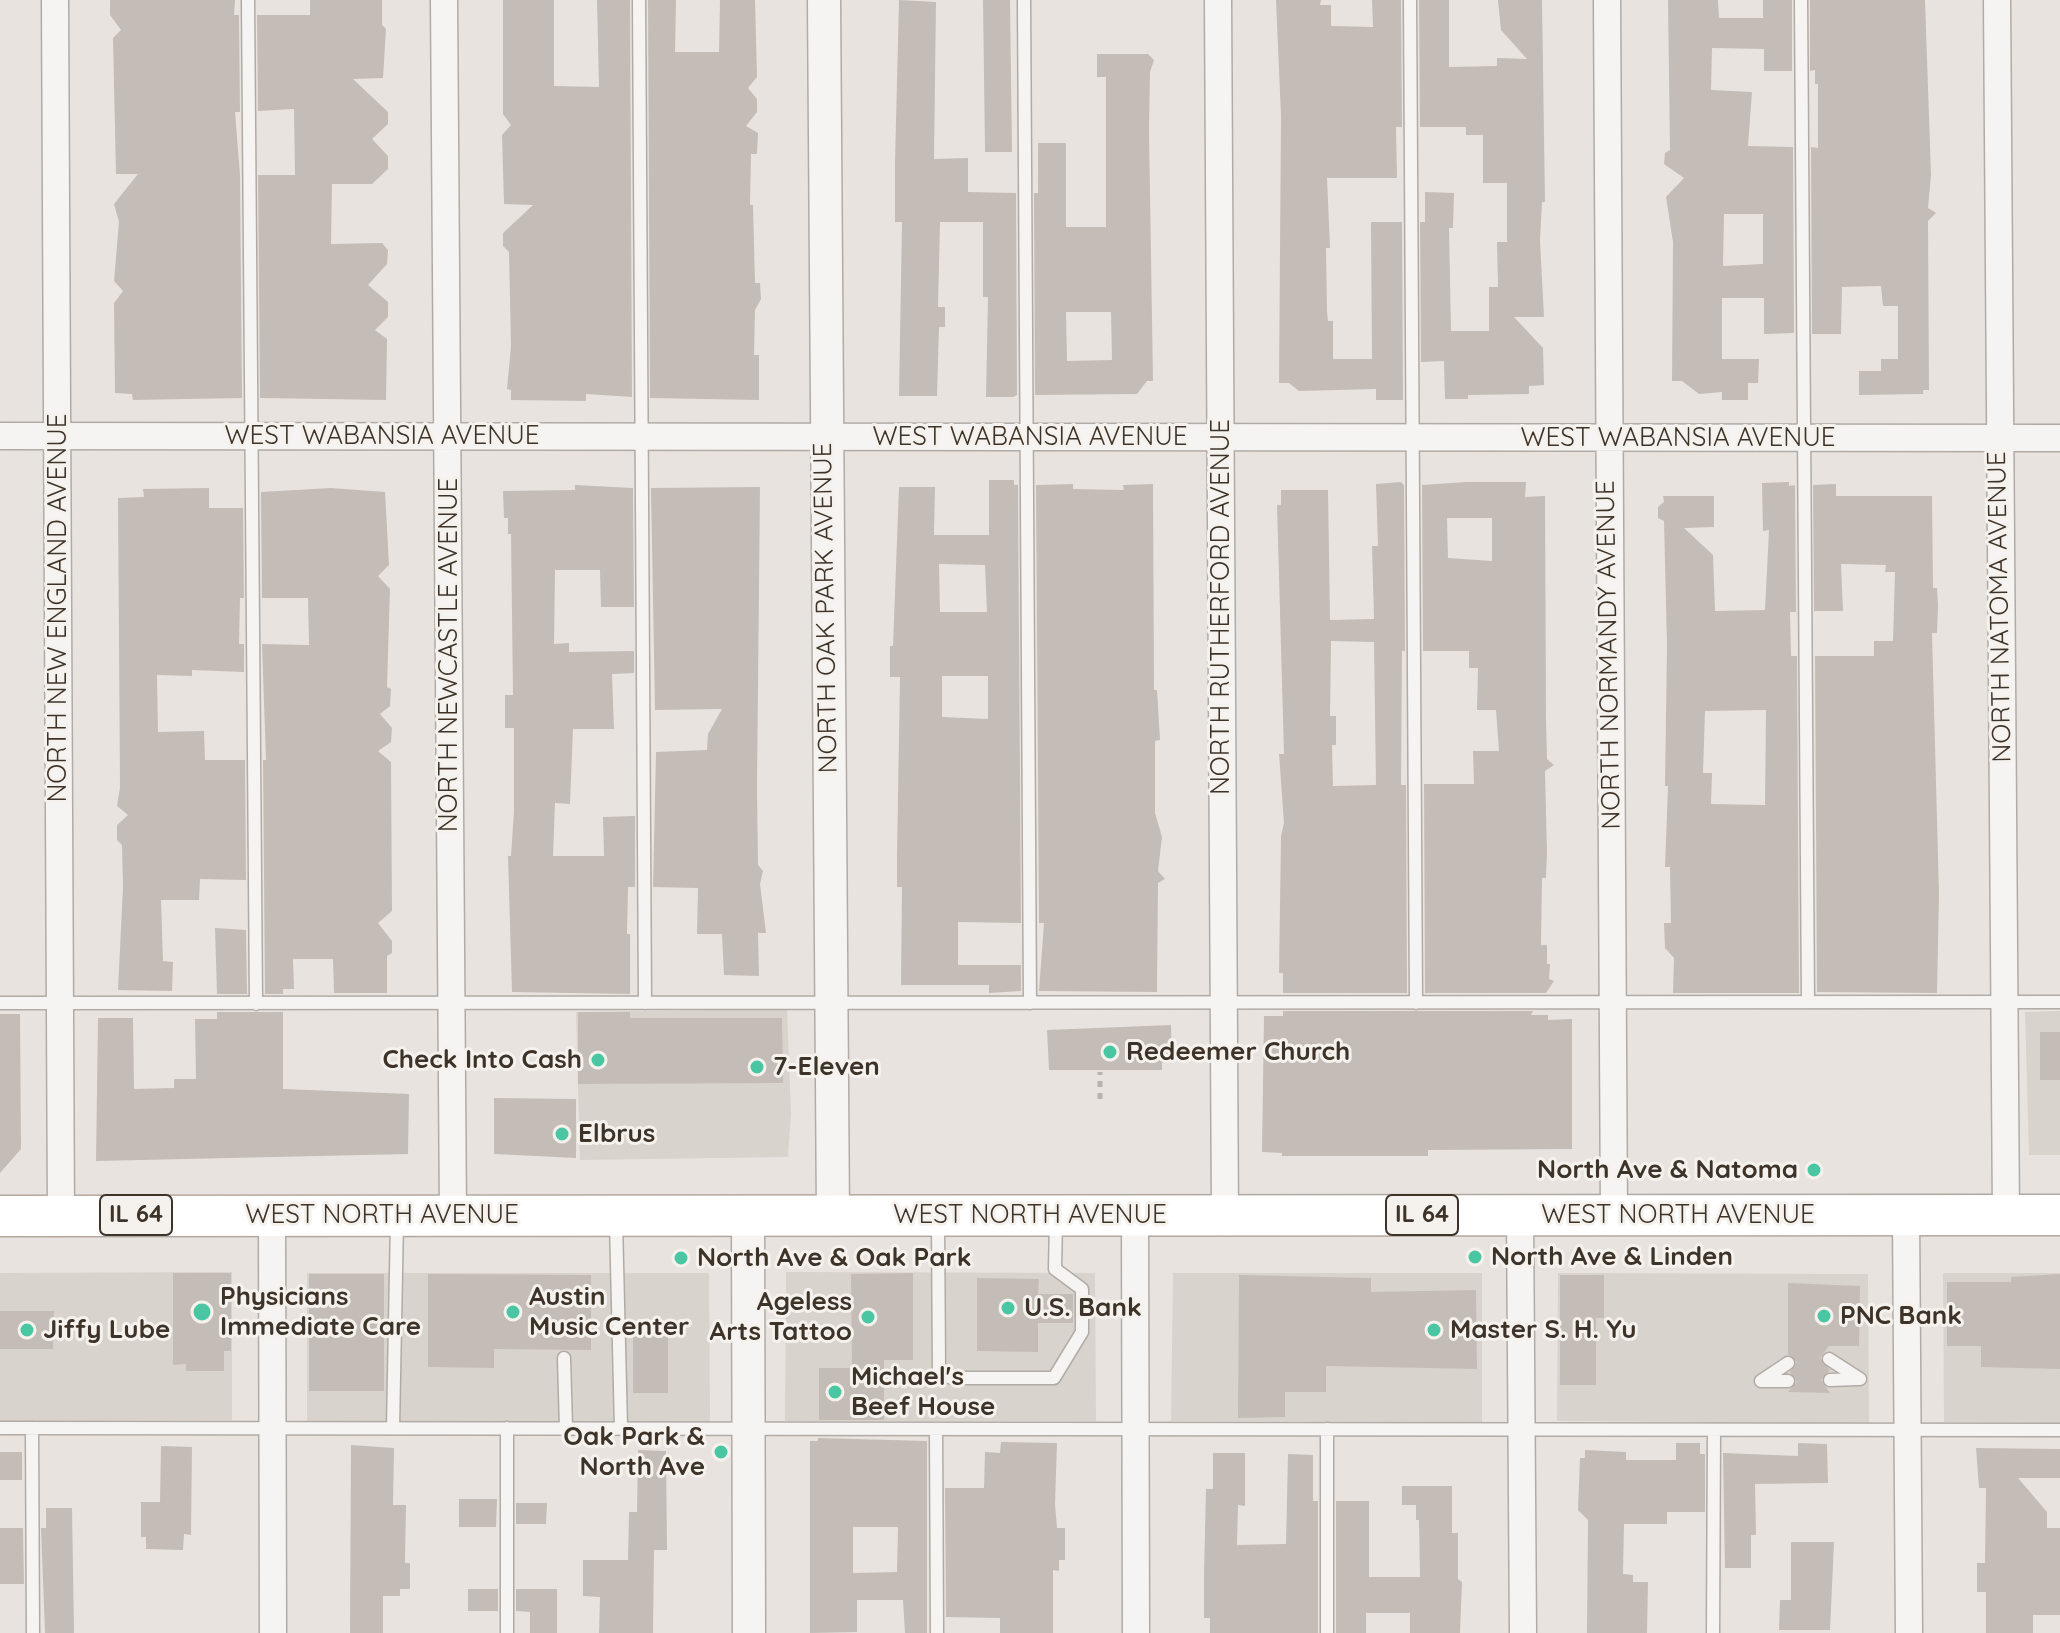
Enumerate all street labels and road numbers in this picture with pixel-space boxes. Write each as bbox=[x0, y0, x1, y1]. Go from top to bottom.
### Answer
street label: NORTH NEW ENGLAND AVENUE bbox=[42, 413, 74, 803]
street label: NORTH RUTHERFORD AVENUE bbox=[1205, 419, 1237, 795]
street label: WEST WABANSIA AVENUE bbox=[224, 420, 540, 452]
street label: WEST WABANSIA AVENUE bbox=[872, 421, 1188, 453]
street label: WEST WABANSIA AVENUE bbox=[1520, 422, 1836, 454]
street label: NORTH OAK PARK AVENUE bbox=[808, 442, 844, 774]
street label: NORTH NATOMA AVENUE bbox=[1982, 451, 2018, 763]
street label: NORTH NEWCASTLE AVENUE bbox=[433, 478, 465, 832]
street label: NORTH NORMANDY AVENUE bbox=[1590, 480, 1628, 830]
road number: IL 64 bbox=[100, 1195, 172, 1235]
road number: IL 64 bbox=[1386, 1195, 1458, 1235]
street label: WEST NORTH AVENUE bbox=[245, 1199, 519, 1231]
street label: WEST NORTH AVENUE bbox=[893, 1199, 1167, 1231]
street label: WEST NORTH AVENUE bbox=[1541, 1199, 1815, 1231]

